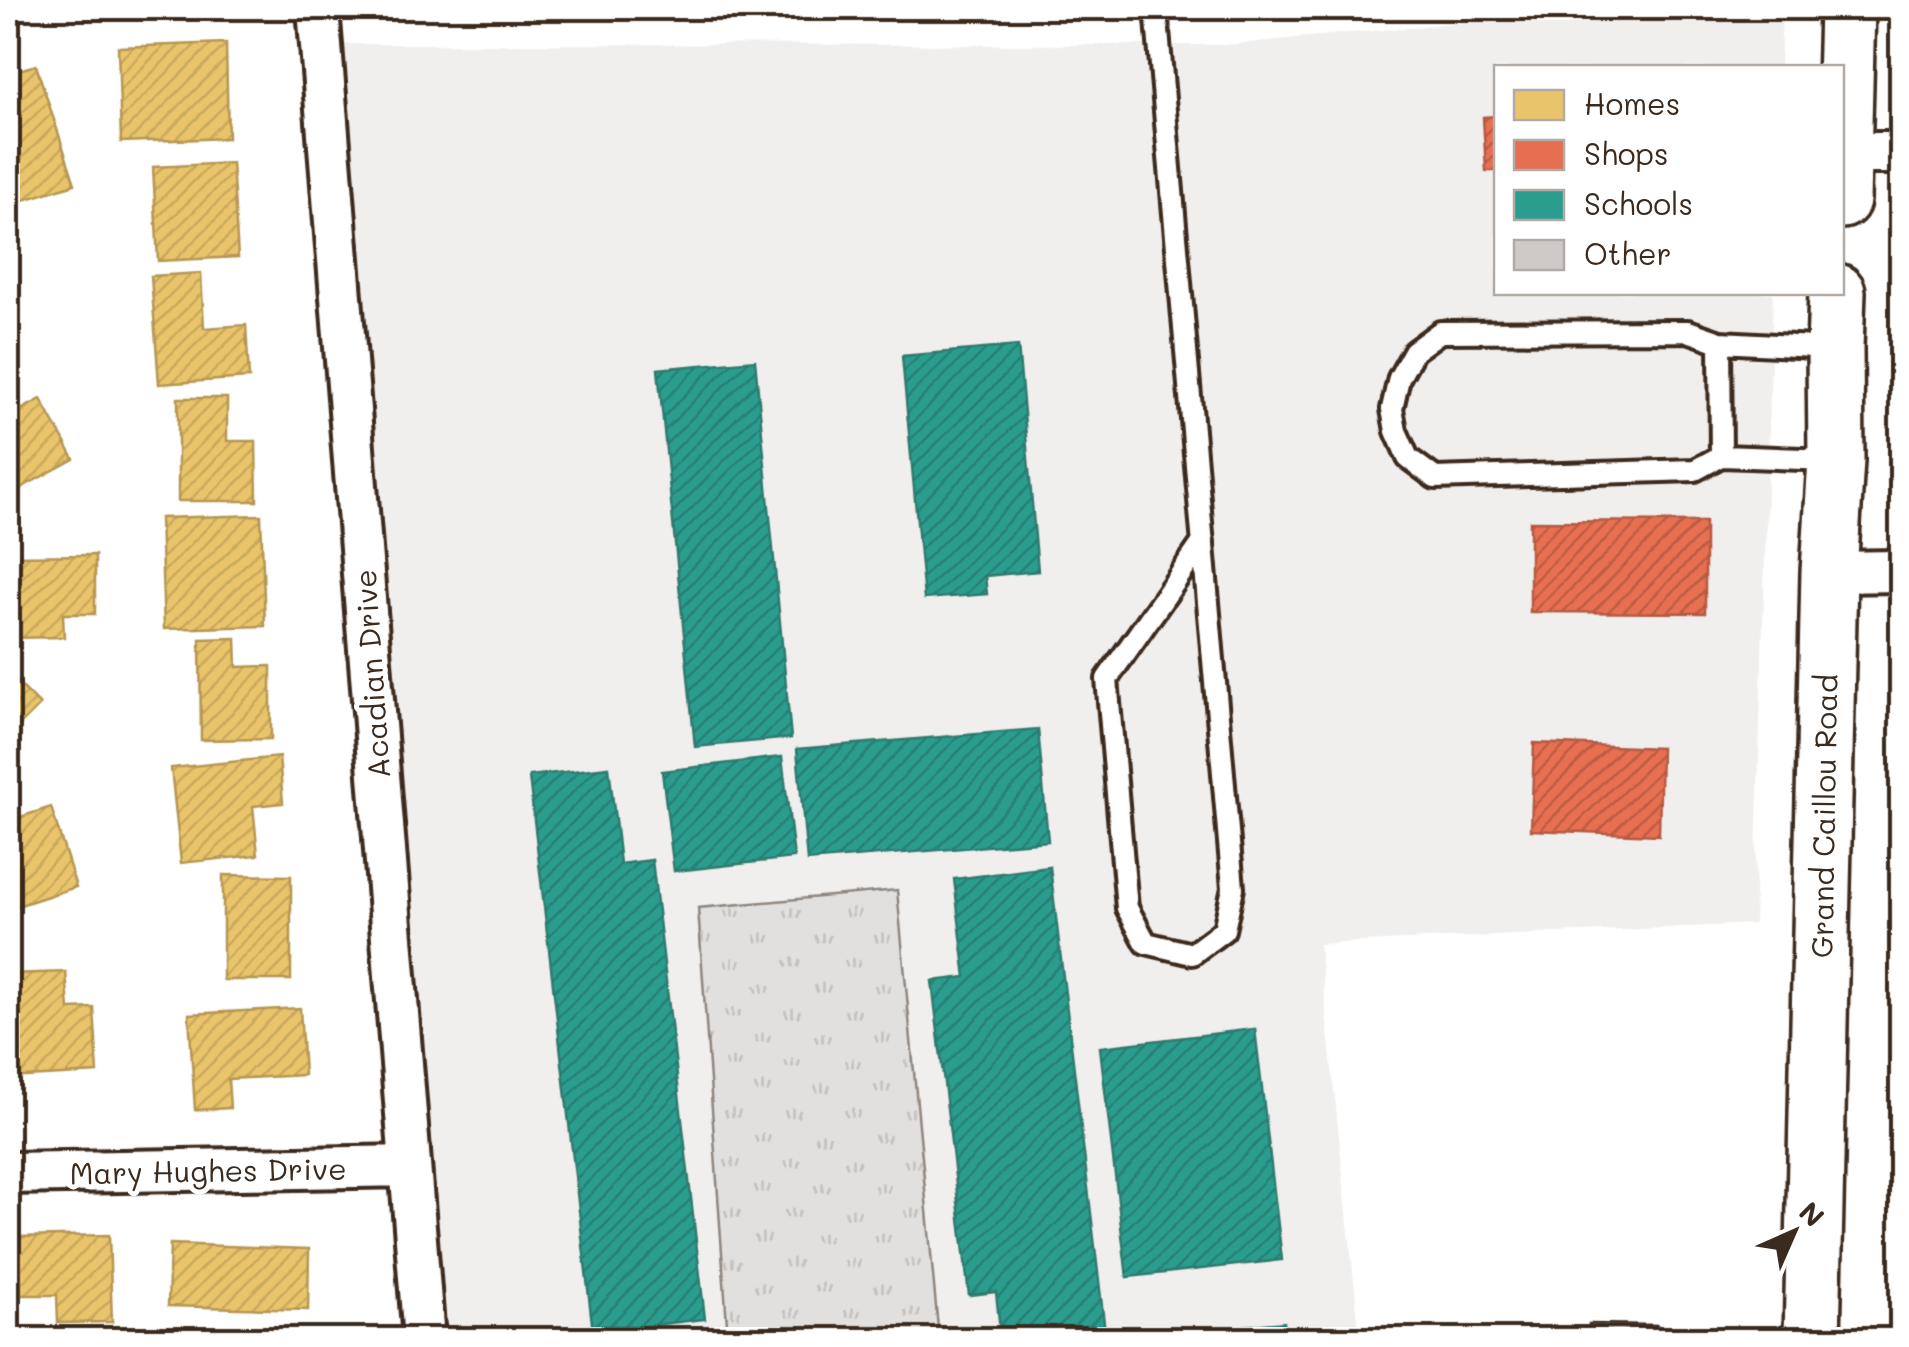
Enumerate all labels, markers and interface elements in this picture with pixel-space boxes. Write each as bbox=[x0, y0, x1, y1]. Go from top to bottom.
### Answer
legend bbox=[1494, 65, 1844, 295]
text: Homes bbox=[1584, 83, 1680, 123]
text: Shops bbox=[1584, 133, 1669, 173]
text: Schools bbox=[1584, 183, 1693, 223]
text: Other bbox=[1584, 233, 1672, 273]
street label: Acadian Drive bbox=[344, 568, 398, 780]
street label: Grand Caillou Road bbox=[1801, 674, 1845, 958]
street label: Mary Hughes Drive bbox=[69, 1148, 347, 1192]
north arrow bbox=[1744, 1182, 1844, 1282]
text: N bbox=[1792, 1193, 1833, 1234]

